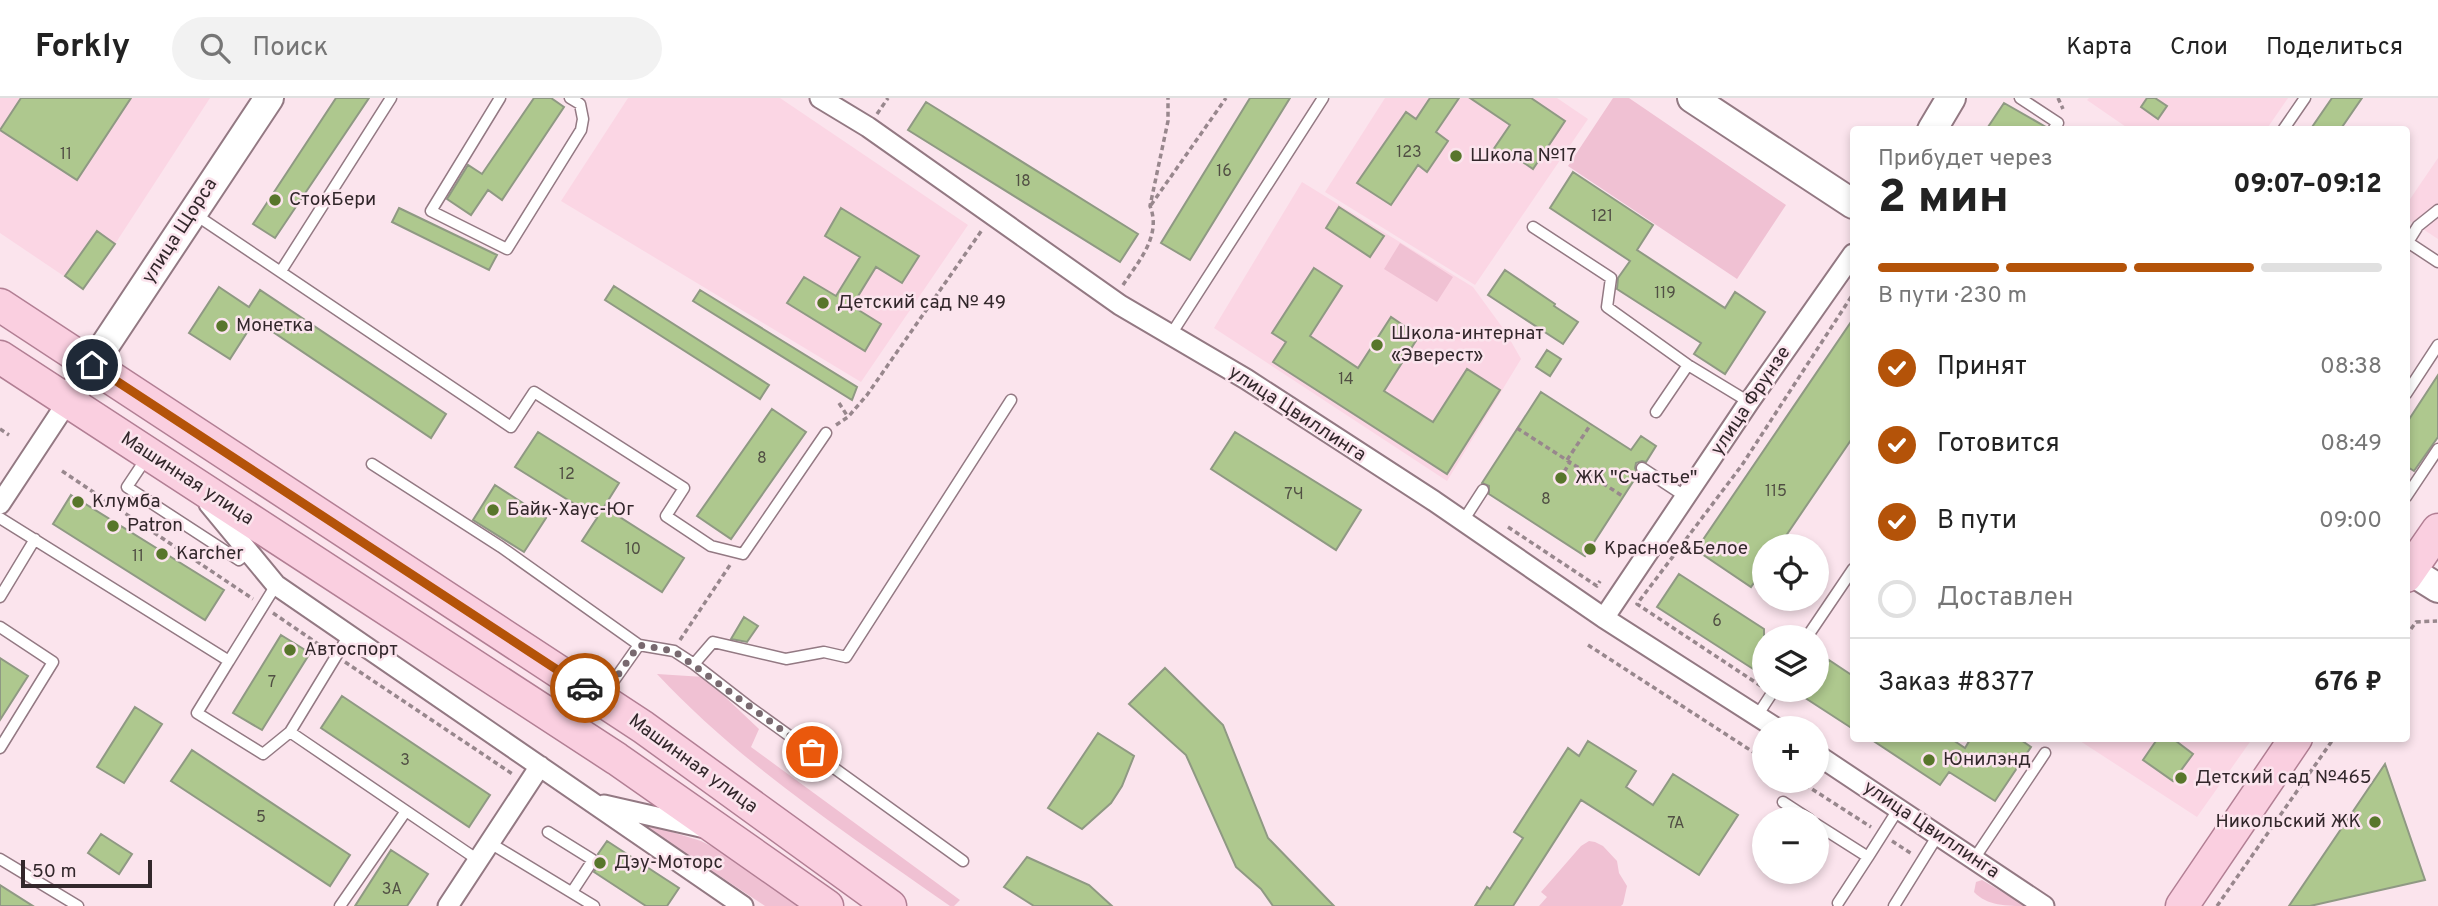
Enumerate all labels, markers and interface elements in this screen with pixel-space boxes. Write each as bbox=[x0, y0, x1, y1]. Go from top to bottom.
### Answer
search box bbox=[172, 17, 662, 80]
text: Forkly bbox=[35, 27, 130, 69]
icon: search bbox=[196, 29, 234, 67]
text: Поиск bbox=[252, 32, 328, 65]
text: Карта bbox=[2066, 33, 2132, 63]
text: Слои bbox=[2170, 33, 2228, 63]
text: Поделиться bbox=[2266, 33, 2403, 63]
house number: 123 bbox=[1396, 143, 1422, 163]
place label: Школа №17 bbox=[1470, 144, 1577, 168]
house number: 11 bbox=[60, 145, 72, 165]
text: Прибудет через bbox=[1878, 145, 2053, 174]
marker: Школа №17 bbox=[1448, 148, 1464, 164]
house number: 16 bbox=[1216, 162, 1232, 182]
text: 09:07–09:12 bbox=[2233, 169, 2382, 202]
text: 2 мин bbox=[1878, 170, 2009, 229]
house number: 18 bbox=[1015, 172, 1031, 192]
street label: улица Щорса bbox=[137, 174, 223, 288]
place label: СтокБери bbox=[289, 188, 376, 212]
marker: СтокБери bbox=[267, 192, 283, 208]
house number: 121 bbox=[1591, 207, 1613, 227]
text: В пути · 230 m bbox=[1878, 282, 2027, 311]
house number: 119 bbox=[1654, 284, 1676, 304]
place label: Детский сад № 49 bbox=[837, 291, 1006, 315]
marker: Детский сад № 49 bbox=[815, 295, 831, 311]
place label: Монетка bbox=[236, 314, 313, 338]
marker: Монетка bbox=[214, 318, 230, 334]
place label: Школа-интернат «Эверест» bbox=[1391, 322, 1544, 368]
pin bbox=[62, 335, 122, 395]
marker: Школа-интернат «Эверест» bbox=[1369, 337, 1385, 353]
street label: улица Фрунзе bbox=[1706, 342, 1796, 460]
icon: home bbox=[73, 346, 111, 384]
icon: check bbox=[1878, 349, 1916, 387]
text: Принят bbox=[1937, 351, 2027, 384]
text: 08:38 bbox=[2320, 353, 2382, 382]
street label: улица Цвиллинга bbox=[1224, 361, 1370, 467]
house number: 14 bbox=[1338, 370, 1354, 390]
icon: check bbox=[1878, 426, 1916, 464]
street label: Машинная улица bbox=[116, 427, 258, 531]
text: Готовится bbox=[1937, 428, 2060, 461]
text: 08:49 bbox=[2320, 430, 2382, 459]
house number: 8 bbox=[757, 449, 767, 469]
house number: 12 bbox=[559, 465, 575, 485]
place label: ЖК "Счастье" bbox=[1575, 466, 1698, 490]
marker: ЖК "Счастье" bbox=[1553, 470, 1569, 486]
house number: 115 bbox=[1765, 482, 1787, 502]
house number: 7Ч bbox=[1284, 485, 1304, 505]
place label: Клумба bbox=[92, 490, 160, 514]
house number: 8 bbox=[1541, 490, 1551, 510]
marker: Клумба bbox=[70, 494, 86, 510]
place label: Байк-Хаус-Юг bbox=[507, 498, 634, 522]
marker: Байк-Хаус-Юг bbox=[485, 502, 501, 518]
icon: check bbox=[1878, 503, 1916, 541]
text: В пути bbox=[1937, 505, 2017, 538]
text: 09:00 bbox=[2319, 507, 2382, 536]
place label: Patron bbox=[127, 514, 183, 538]
marker: Patron bbox=[105, 518, 121, 534]
map controls bbox=[1752, 534, 1829, 884]
button: locate bbox=[1752, 534, 1829, 611]
place label: Красное&Белое bbox=[1604, 537, 1748, 561]
house number: 10 bbox=[625, 540, 641, 560]
marker: Красное&Белое bbox=[1582, 541, 1598, 557]
place label: Karcher bbox=[176, 542, 244, 566]
marker: Karcher bbox=[154, 546, 170, 562]
house number: 11 bbox=[132, 547, 144, 567]
text: Доставлен bbox=[1937, 582, 2073, 615]
house number: 6 bbox=[1712, 612, 1722, 632]
button: layers bbox=[1752, 625, 1829, 702]
place label: Автоспорт bbox=[304, 638, 398, 662]
marker: Автоспорт bbox=[282, 642, 298, 658]
courier bbox=[550, 653, 620, 723]
text: Заказ #8377 bbox=[1878, 667, 2034, 700]
text: 676 ₽ bbox=[2314, 667, 2382, 700]
icon: car bbox=[566, 669, 604, 707]
house number: 7 bbox=[268, 673, 276, 693]
street label: Машинная улица bbox=[624, 709, 762, 819]
button: + bbox=[1752, 716, 1829, 793]
pin bbox=[782, 722, 842, 782]
icon: bag bbox=[793, 733, 831, 771]
place label: Юнилэнд bbox=[1943, 748, 2031, 772]
house number: 3 bbox=[400, 751, 410, 771]
marker: Юнилэнд bbox=[1921, 752, 1937, 768]
place label: Детский сад №465 bbox=[2195, 766, 2372, 790]
marker: Детский сад №465 bbox=[2173, 770, 2189, 786]
street label: улица Цвиллинга bbox=[1858, 776, 2004, 884]
button: − bbox=[1752, 807, 1829, 884]
house number: 5 bbox=[256, 808, 266, 828]
place label: Никольский ЖК bbox=[2216, 810, 2361, 834]
house number: 7А bbox=[1667, 814, 1685, 834]
marker: Никольский ЖК bbox=[2367, 814, 2383, 830]
place label: Дэу-Моторс bbox=[614, 851, 723, 875]
marker: Дэу-Моторс bbox=[592, 855, 608, 871]
scale bar bbox=[21, 857, 152, 889]
text: 50 m bbox=[32, 860, 77, 884]
house number: 3А bbox=[382, 880, 402, 900]

